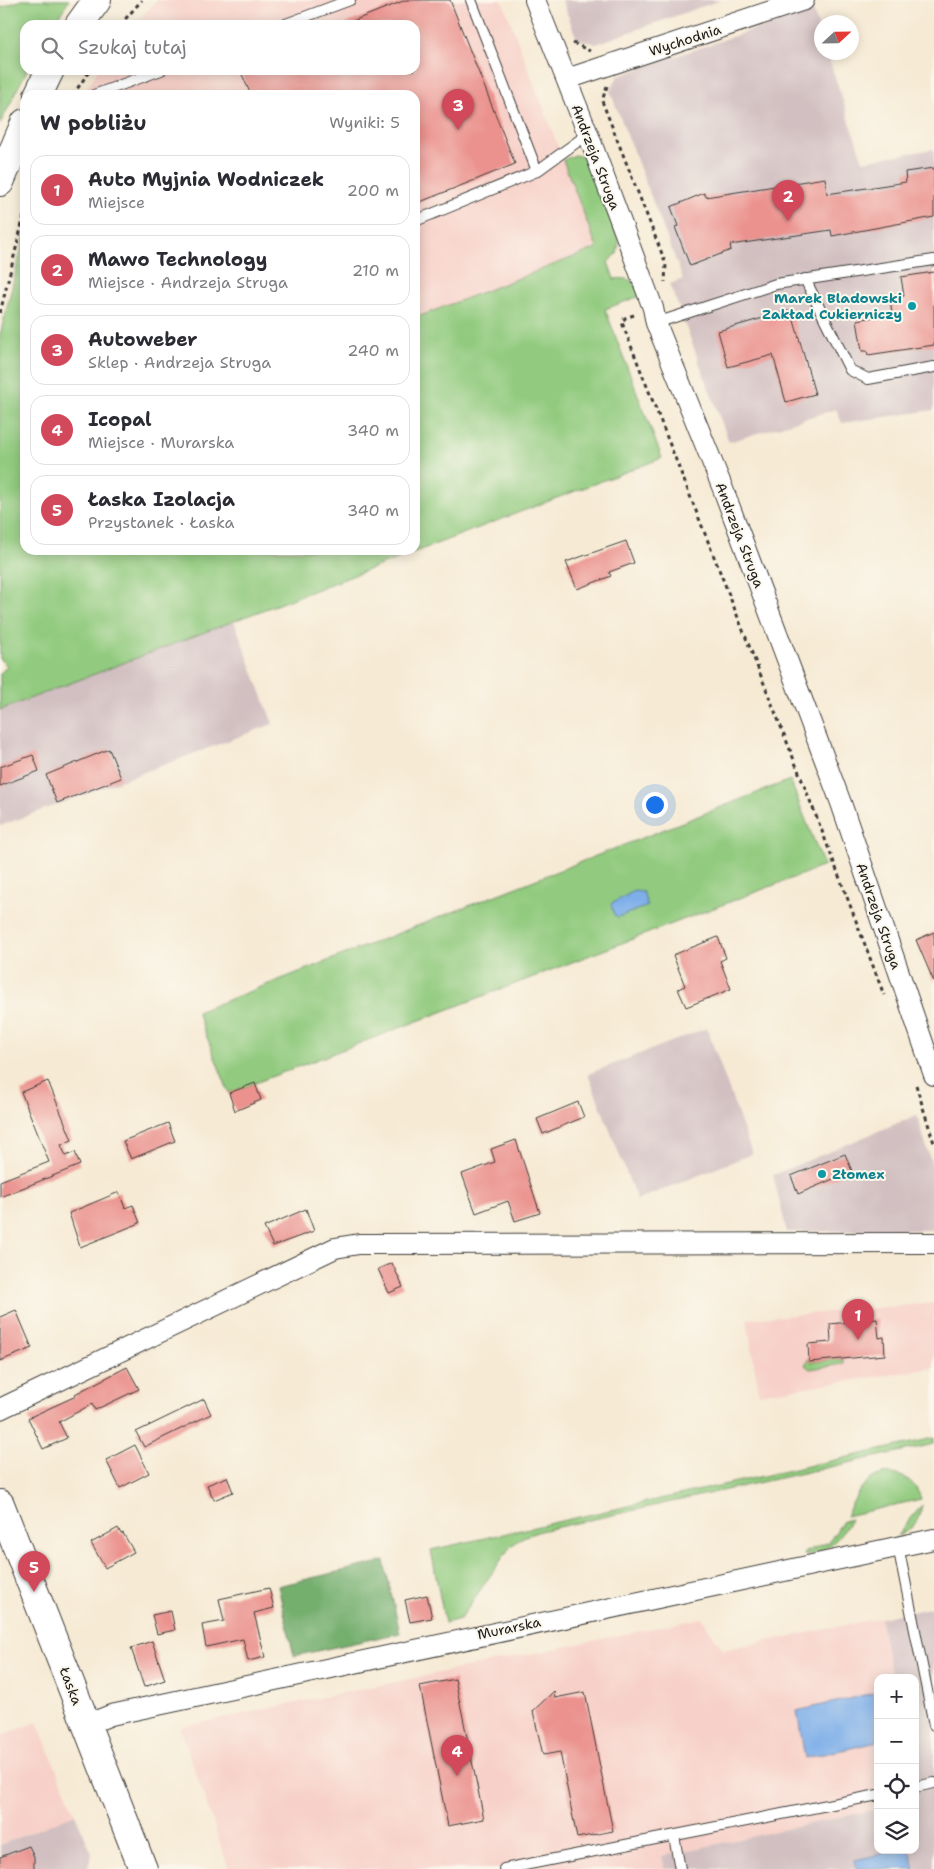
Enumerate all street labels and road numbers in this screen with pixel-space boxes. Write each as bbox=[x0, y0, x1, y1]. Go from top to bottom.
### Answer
street label: Wychodnia bbox=[647, 20, 724, 60]
street label: Andrzeja Struga bbox=[568, 102, 624, 213]
street label: Andrzeja Struga bbox=[712, 480, 768, 591]
street label: Andrzeja Struga bbox=[852, 860, 906, 972]
street label: Murarska bbox=[476, 1612, 543, 1644]
street label: Łaska bbox=[55, 1664, 87, 1708]

